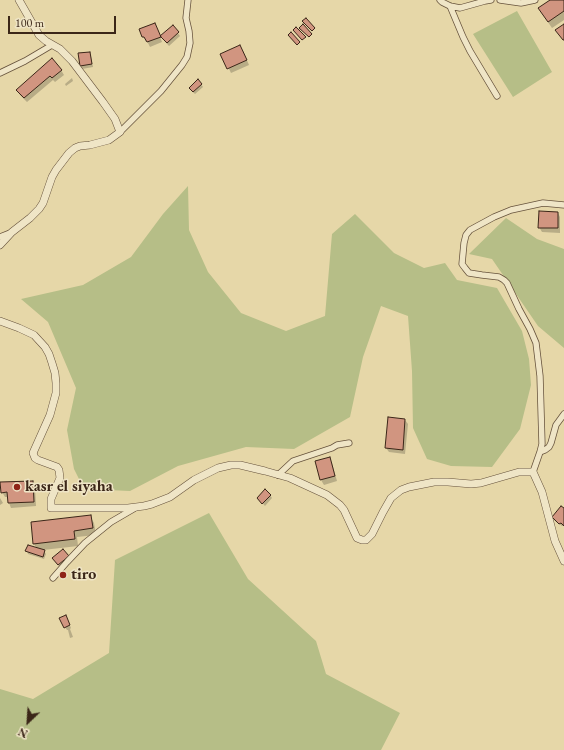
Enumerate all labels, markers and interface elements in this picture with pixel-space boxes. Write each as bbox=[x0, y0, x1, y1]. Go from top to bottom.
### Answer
scale bar bbox=[10, 8, 118, 34]
text: 100 m bbox=[15, 15, 44, 31]
place label: kasr el siyaha bbox=[25, 477, 113, 497]
marker: kasr el siyaha bbox=[12, 482, 22, 492]
place label: tiro bbox=[71, 565, 96, 585]
marker: tiro bbox=[58, 570, 68, 580]
north arrow bbox=[8, 702, 48, 742]
text: N bbox=[16, 725, 30, 741]

